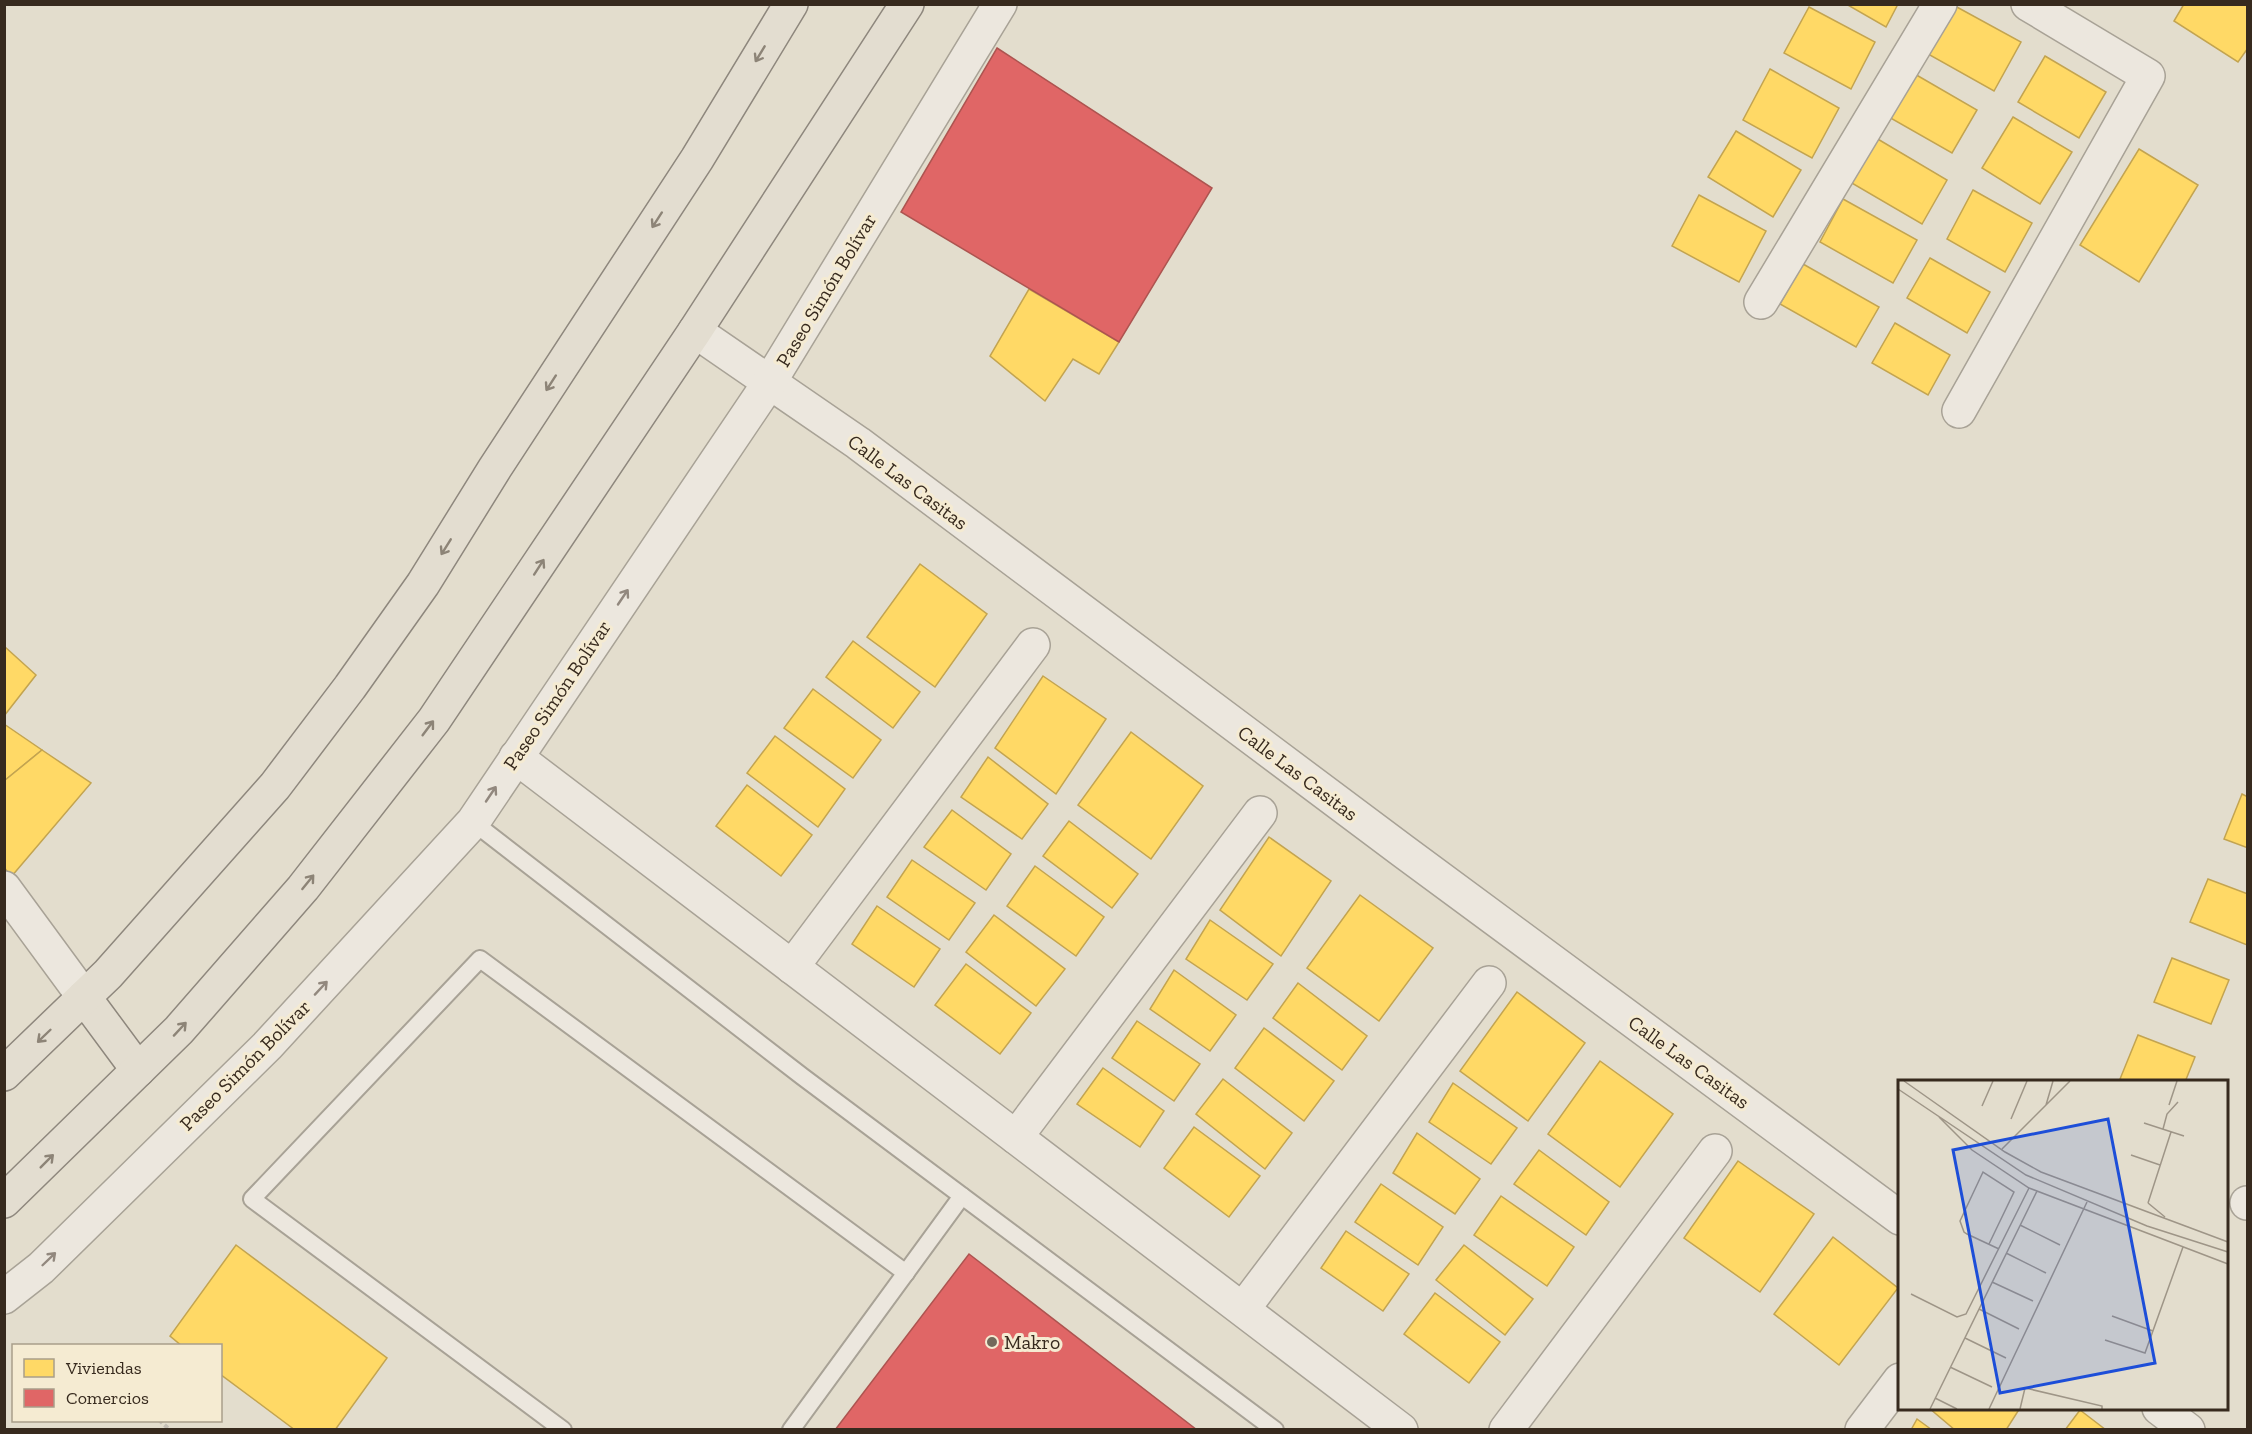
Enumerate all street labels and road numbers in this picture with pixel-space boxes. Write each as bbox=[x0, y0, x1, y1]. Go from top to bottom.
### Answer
street label: Paseo Simón Bolívar bbox=[771, 209, 881, 371]
street label: Calle Las Casitas bbox=[843, 429, 973, 535]
street label: Paseo Simón Bolívar bbox=[498, 616, 616, 774]
street label: Calle Las Casitas bbox=[1233, 720, 1363, 826]
street label: Paseo Simón Bolívar bbox=[175, 995, 315, 1135]
street label: Calle Las Casitas bbox=[1624, 1010, 1754, 1114]

